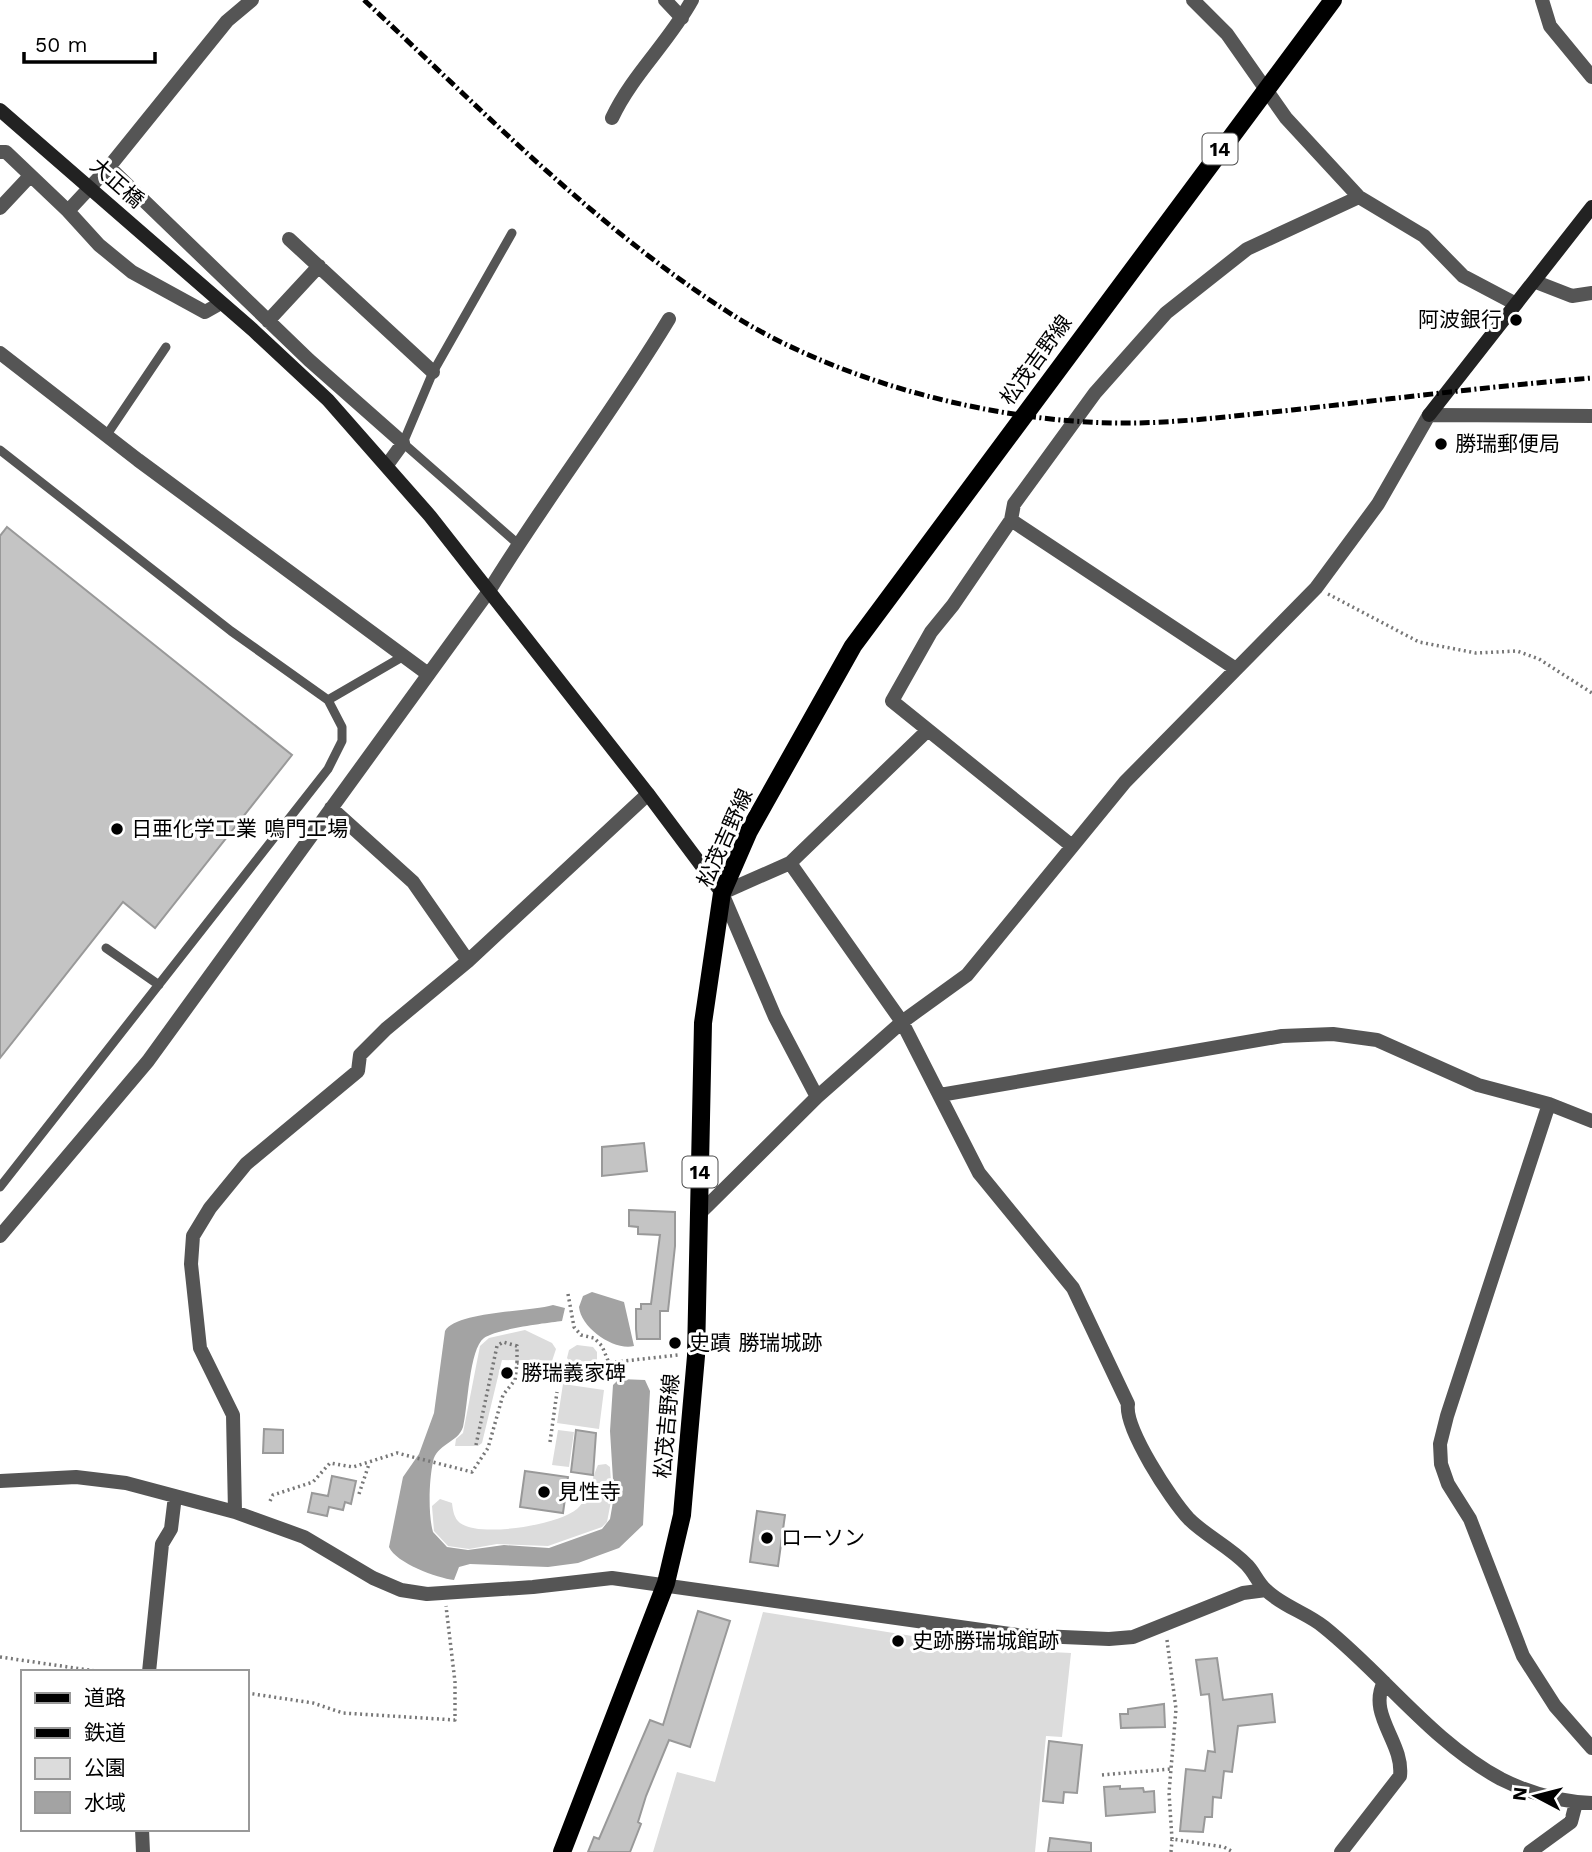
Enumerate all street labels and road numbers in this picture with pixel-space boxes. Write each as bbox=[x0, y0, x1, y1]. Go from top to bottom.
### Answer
road number: 14 bbox=[1202, 134, 1238, 164]
street label: 大正橋 bbox=[85, 153, 149, 213]
street label: 松茂吉野線 bbox=[995, 310, 1077, 410]
street label: 松茂吉野線 bbox=[692, 785, 757, 891]
road number: 14 bbox=[682, 1156, 718, 1188]
street label: 松茂吉野線 bbox=[649, 1373, 684, 1479]

